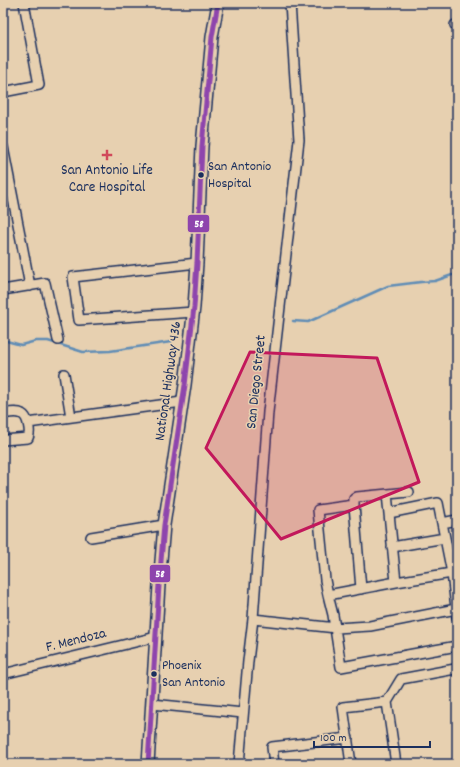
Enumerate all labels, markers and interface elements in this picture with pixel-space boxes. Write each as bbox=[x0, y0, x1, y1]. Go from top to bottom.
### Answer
marker: San Antonio Life Care Hospital bbox=[101, 149, 113, 161]
place label: San Antonio Hospital bbox=[208, 157, 271, 194]
place label: San Antonio Life Care Hospital bbox=[61, 160, 153, 199]
marker: San Antonio Hospital bbox=[196, 170, 206, 180]
line badge: 58 bbox=[187, 214, 210, 233]
text: 58 bbox=[194, 217, 204, 233]
street label: National Highway 436 bbox=[150, 320, 188, 442]
street label: San Diego Street bbox=[241, 334, 273, 430]
line badge: 58 bbox=[149, 564, 171, 583]
text: 58 bbox=[155, 567, 165, 583]
street label: F. Mendoza bbox=[44, 623, 109, 659]
place label: Phoenix San Antonio bbox=[162, 656, 225, 693]
marker: Phoenix San Antonio bbox=[149, 669, 159, 679]
scale bar bbox=[314, 723, 430, 749]
text: 100 m bbox=[320, 730, 347, 747]

